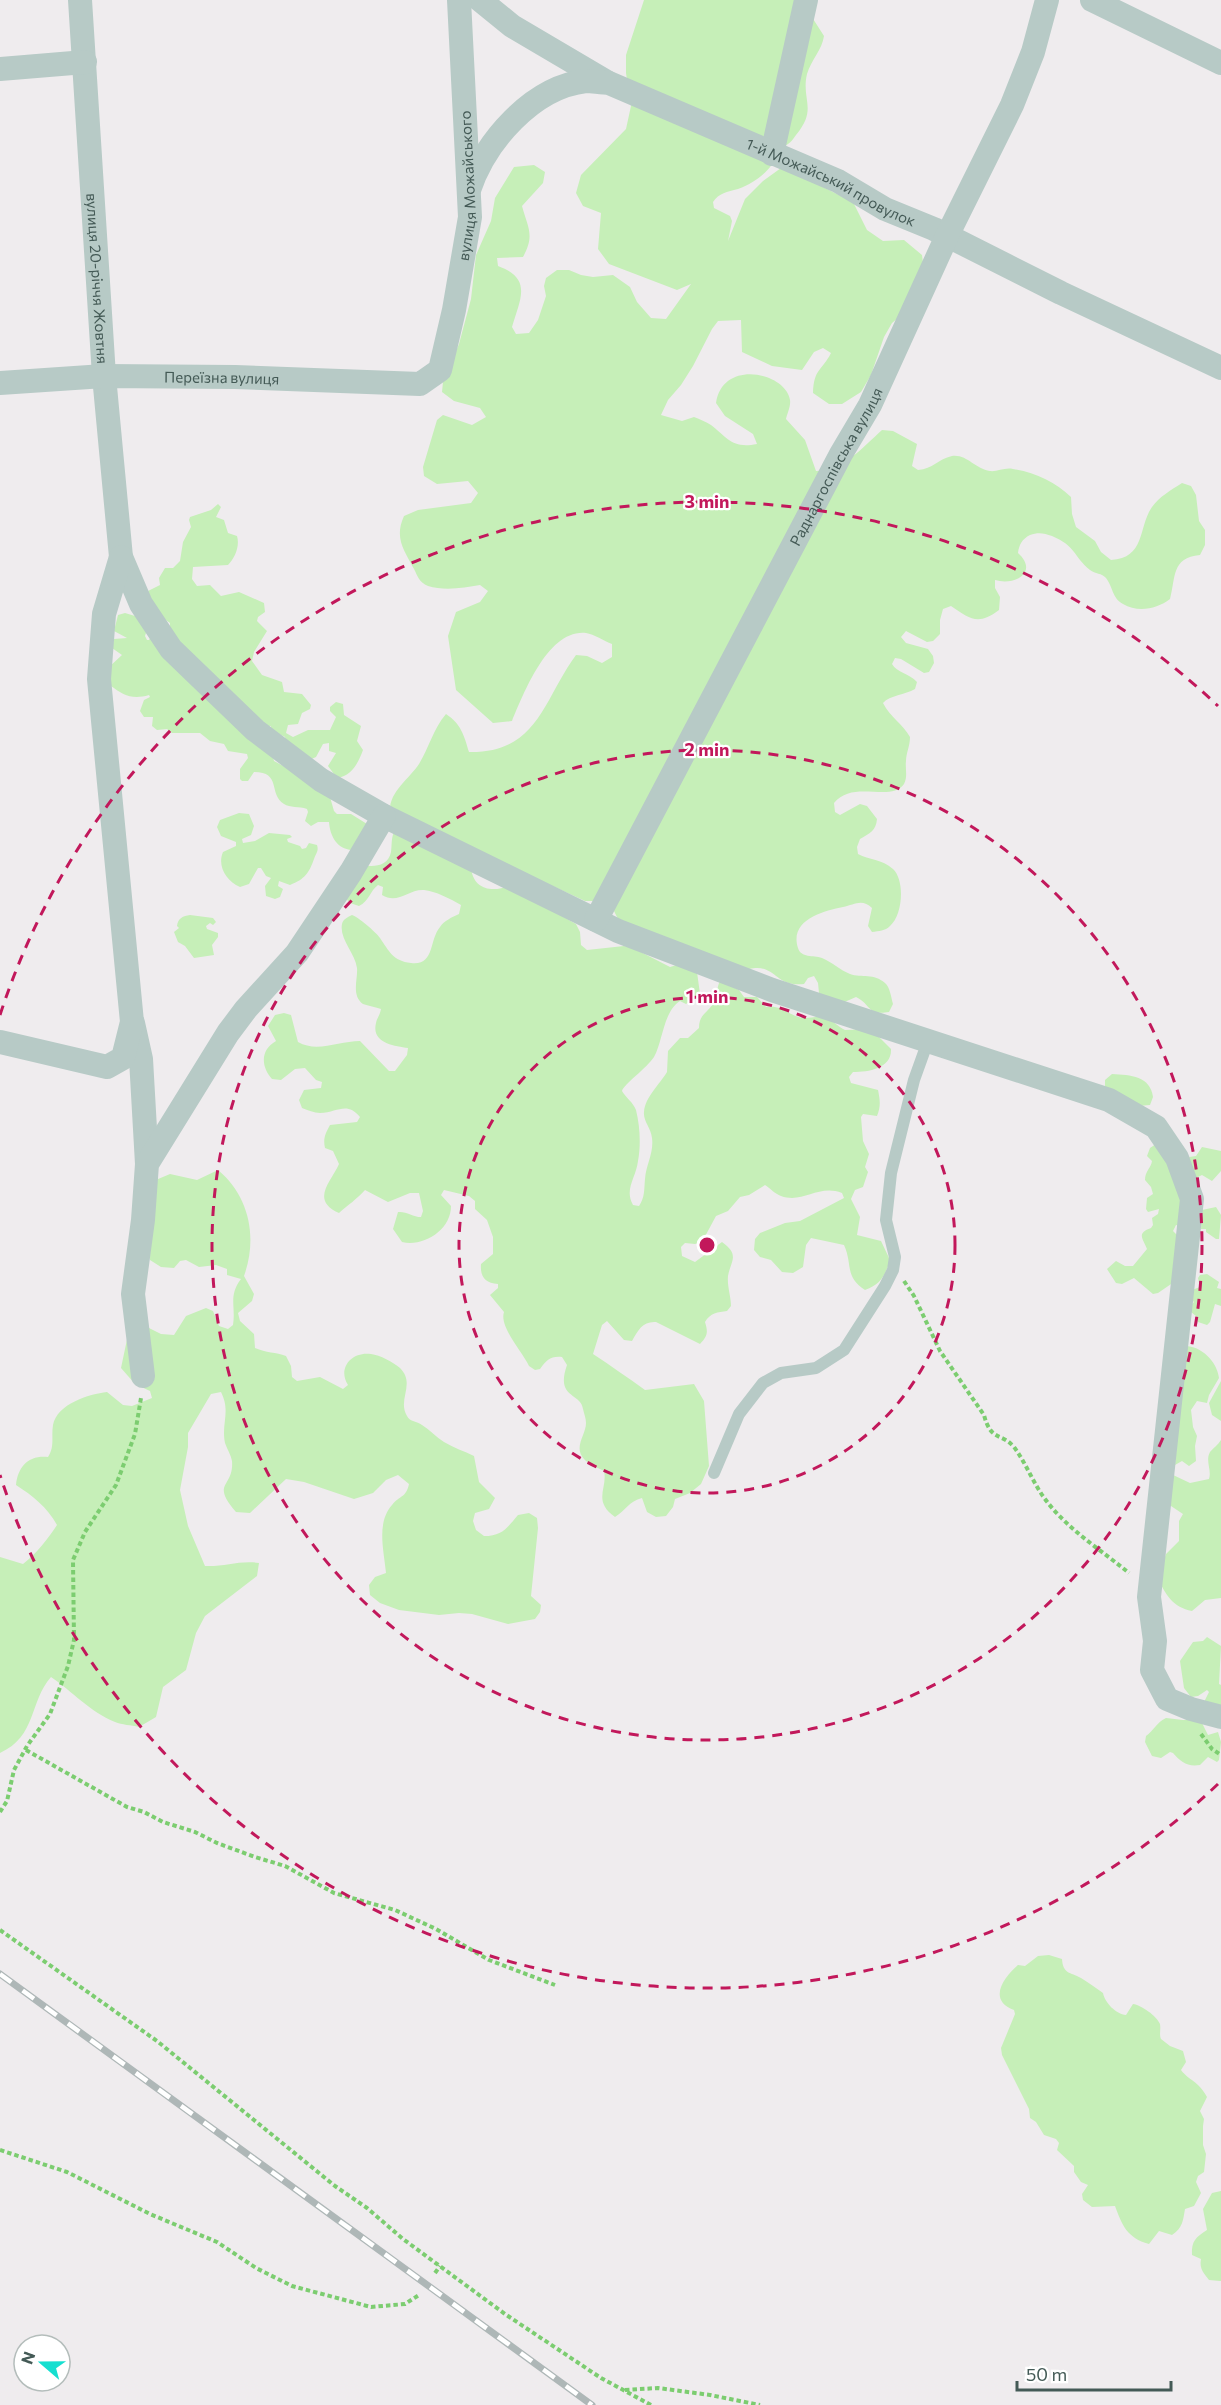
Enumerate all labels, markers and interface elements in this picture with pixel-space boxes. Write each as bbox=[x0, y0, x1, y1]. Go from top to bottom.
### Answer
street label: вулиця Можайського bbox=[454, 110, 479, 262]
street label: 1-й Можайський провулок bbox=[744, 134, 918, 230]
street label: вулиця 20-річчя Жовтня bbox=[83, 192, 112, 364]
street label: Переїзна вулиця bbox=[164, 367, 280, 388]
street label: Раднаргоспівська вулиця bbox=[786, 385, 886, 549]
text: 3 min bbox=[684, 490, 730, 512]
text: 2 min bbox=[685, 738, 729, 760]
text: 1 min bbox=[686, 985, 728, 1007]
centre of rings bbox=[697, 1235, 717, 1255]
north arrow bbox=[12, 2333, 72, 2393]
text: N bbox=[16, 2349, 38, 2367]
scale bar bbox=[1017, 2354, 1172, 2392]
text: 50 m bbox=[1026, 2363, 1067, 2385]

